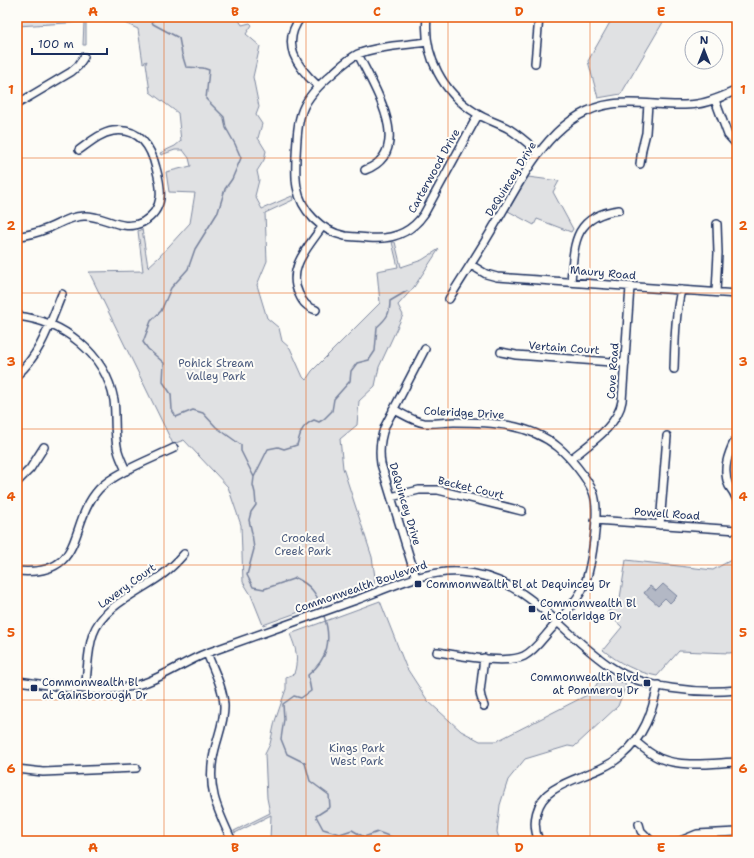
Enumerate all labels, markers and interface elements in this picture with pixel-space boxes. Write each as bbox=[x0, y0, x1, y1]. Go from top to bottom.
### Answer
text: A bbox=[88, 3, 98, 20]
text: B bbox=[231, 3, 239, 20]
text: C bbox=[373, 3, 381, 20]
text: D bbox=[514, 3, 524, 20]
text: E bbox=[657, 3, 666, 20]
scale bar bbox=[32, 30, 107, 56]
north arrow bbox=[684, 30, 724, 70]
text: N bbox=[700, 33, 709, 48]
text: 100 m bbox=[38, 36, 74, 52]
text: 1 bbox=[8, 81, 14, 98]
text: 1 bbox=[740, 81, 746, 98]
street label: Carterwood Drive bbox=[405, 126, 463, 216]
street label: DeQuincey Drive bbox=[482, 139, 540, 219]
text: 2 bbox=[6, 217, 16, 234]
text: 2 bbox=[738, 217, 748, 234]
street label: Maury Road bbox=[569, 263, 637, 283]
street label: Vertain Court bbox=[528, 338, 600, 358]
street label: Cove Road bbox=[604, 342, 622, 400]
text: 3 bbox=[6, 353, 16, 370]
text: 3 bbox=[738, 353, 748, 370]
park label: Pohick Stream Valley Park bbox=[178, 356, 254, 384]
street label: Coleridge Drive bbox=[423, 403, 505, 423]
street label: DeQuincey Drive bbox=[385, 461, 425, 547]
street label: Becket Court bbox=[436, 473, 506, 503]
text: 4 bbox=[6, 488, 16, 505]
text: 4 bbox=[738, 488, 748, 505]
street label: Powell Road bbox=[633, 504, 701, 524]
park label: Crooked Creek Park bbox=[275, 531, 331, 559]
street label: Commonwealth Boulevard bbox=[293, 557, 429, 617]
street label: Lavery Court bbox=[95, 560, 159, 612]
place label: Commonwealth Bl at Dequincey Dr bbox=[426, 577, 611, 592]
marker: Commonwealth Bl at Dequincey Dr bbox=[413, 579, 423, 589]
place label: Commonwealth Bl at Coleridge Dr bbox=[540, 596, 637, 624]
marker: Commonwealth Bl at Coleridge Dr bbox=[527, 604, 537, 614]
text: 5 bbox=[7, 624, 15, 641]
text: 5 bbox=[739, 624, 747, 641]
place label: Commonwealth Blvd at Pommeroy Dr bbox=[530, 670, 639, 698]
place label: Commonwealth Bl at Gainsborough Dr bbox=[42, 675, 148, 703]
marker: Commonwealth Blvd at Pommeroy Dr bbox=[642, 678, 652, 688]
marker: Commonwealth Bl at Gainsborough Dr bbox=[29, 683, 39, 693]
park label: Kings Park West Park bbox=[329, 741, 385, 769]
text: 6 bbox=[6, 760, 16, 777]
text: 6 bbox=[738, 760, 748, 777]
text: A bbox=[88, 839, 98, 856]
text: B bbox=[231, 839, 239, 856]
text: C bbox=[373, 839, 381, 856]
text: D bbox=[514, 839, 524, 856]
text: E bbox=[657, 839, 666, 856]

